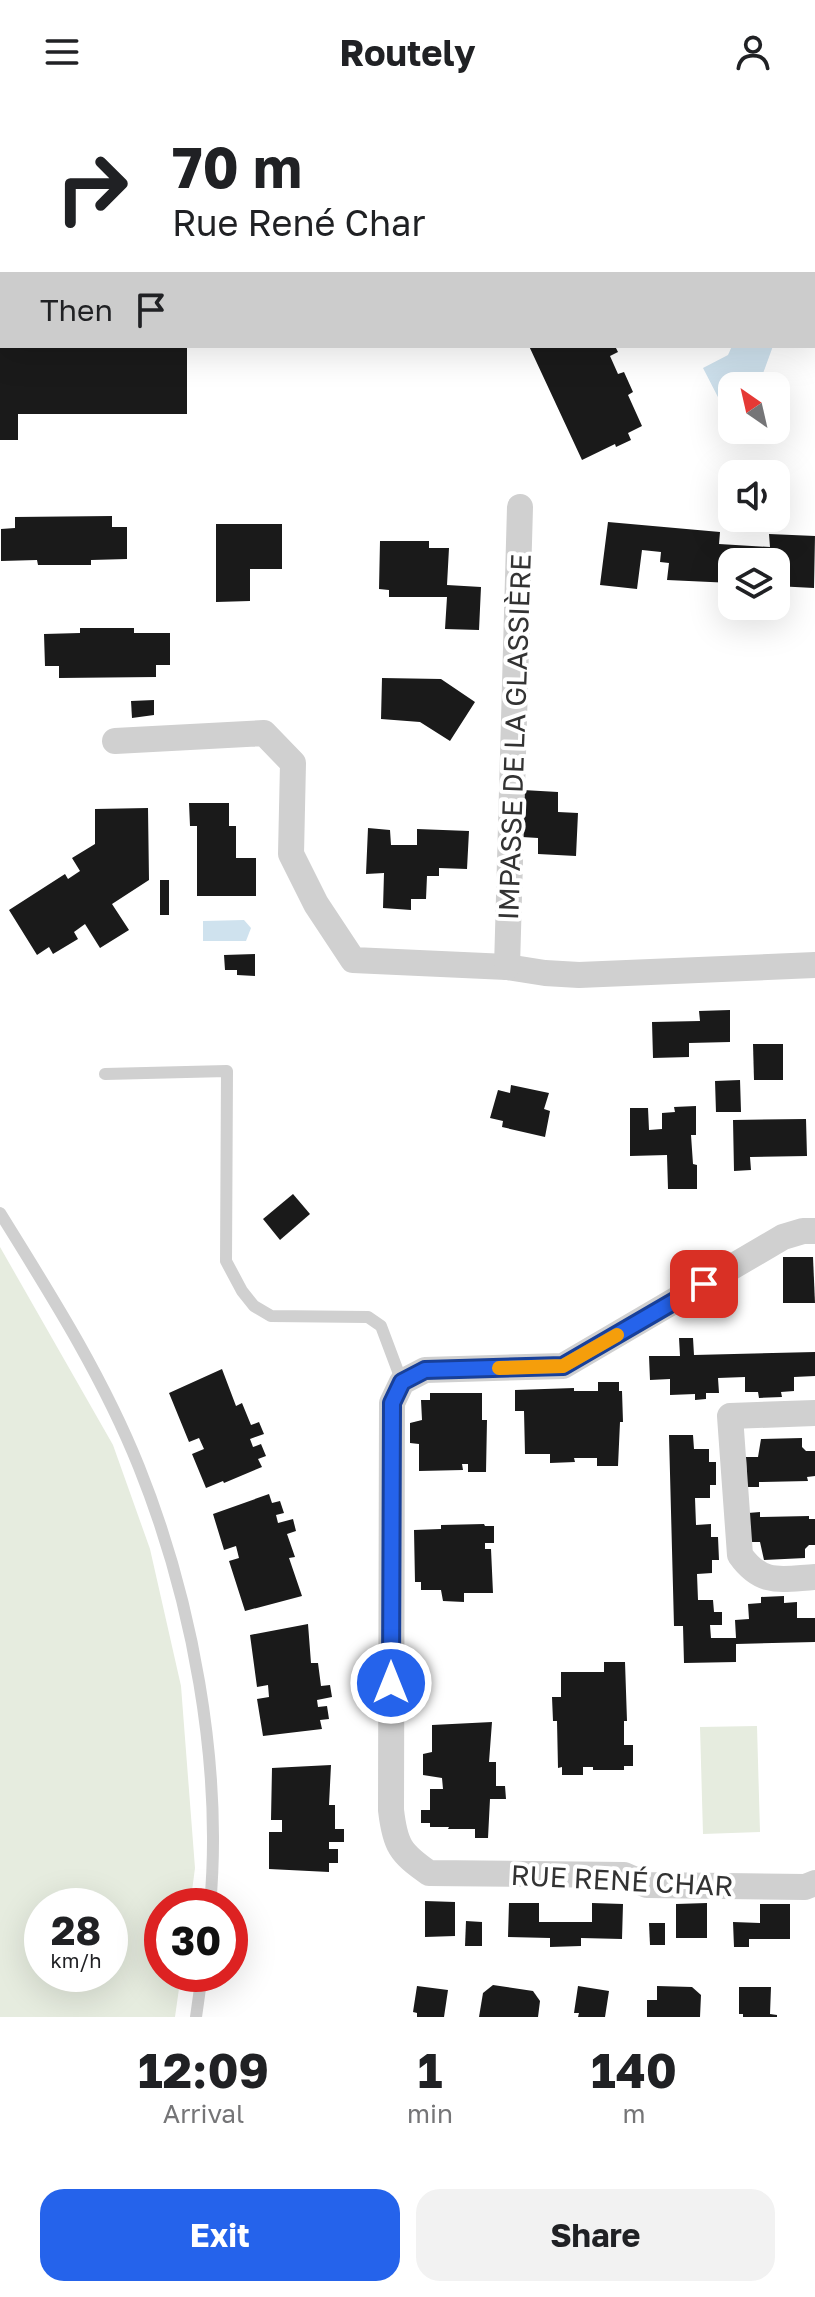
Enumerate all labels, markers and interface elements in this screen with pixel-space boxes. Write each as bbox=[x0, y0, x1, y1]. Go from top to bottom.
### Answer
icon: menu bbox=[40, 30, 84, 74]
icon: person bbox=[731, 30, 775, 74]
text: Routely bbox=[339, 31, 476, 74]
text: 70 m bbox=[172, 133, 302, 200]
icon: right bbox=[40, 136, 144, 240]
text: Rue René Char bbox=[172, 201, 425, 244]
icon: arrive bbox=[129, 288, 173, 332]
text: Then bbox=[40, 292, 113, 328]
north arrow bbox=[718, 372, 790, 444]
map controls bbox=[718, 372, 790, 620]
button: sound bbox=[718, 460, 790, 532]
button: layers bbox=[718, 548, 790, 620]
street label: IMPASSE DE LA GLASSIÈRE bbox=[491, 553, 537, 921]
pin bbox=[670, 1250, 738, 1318]
icon: arrive bbox=[682, 1262, 726, 1306]
position arrow bbox=[349, 1641, 433, 1725]
street label: RUE RENÉ CHAR bbox=[510, 1858, 734, 1902]
speed limit sign: 30 bbox=[144, 1888, 248, 1992]
text: 28 bbox=[51, 1906, 101, 1954]
text: km/h bbox=[51, 1948, 101, 1972]
text: 12:09 bbox=[138, 2041, 269, 2099]
text: 1 bbox=[418, 2041, 442, 2099]
text: 140 bbox=[591, 2041, 677, 2099]
text: Arrival bbox=[163, 2098, 244, 2129]
text: min bbox=[407, 2098, 453, 2129]
text: m bbox=[623, 2098, 646, 2129]
button: Exit bbox=[40, 2189, 400, 2281]
button: Share bbox=[416, 2189, 775, 2281]

